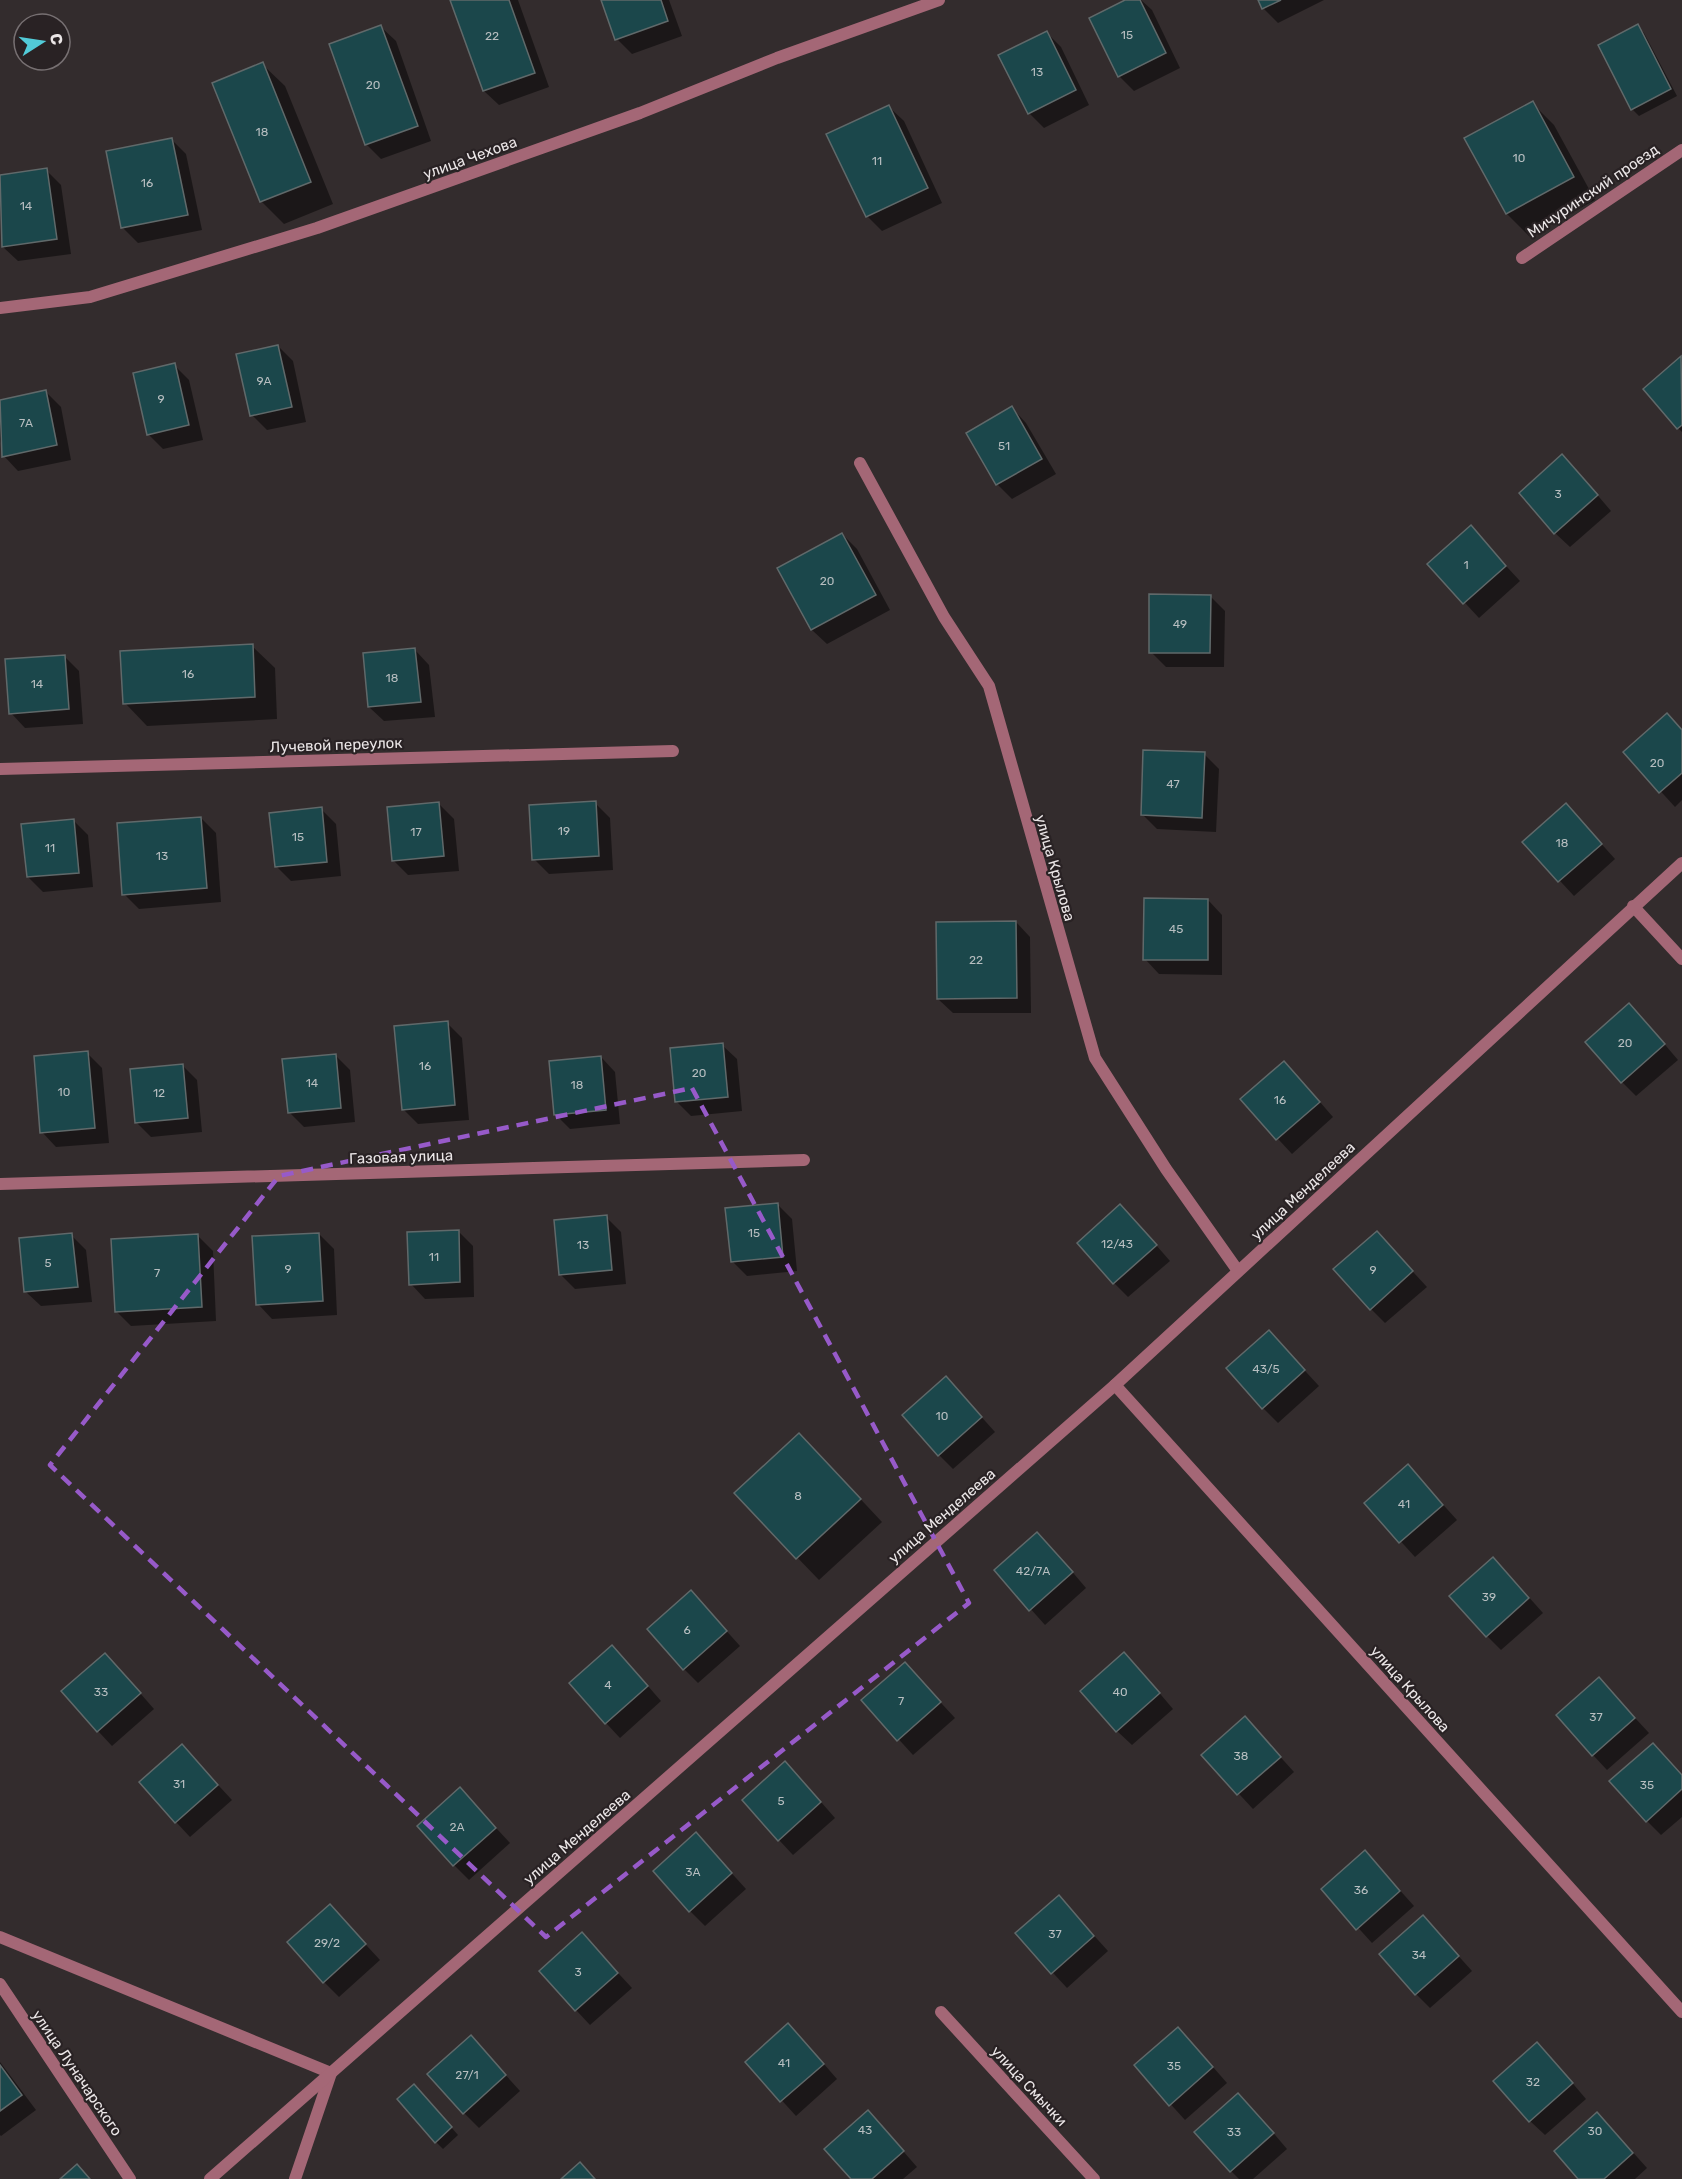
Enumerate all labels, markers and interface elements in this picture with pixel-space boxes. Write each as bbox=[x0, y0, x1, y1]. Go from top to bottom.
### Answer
north arrow bbox=[12, 12, 72, 72]
house number: 15 bbox=[1121, 28, 1133, 42]
house number: 22 bbox=[485, 29, 499, 43]
text: С bbox=[46, 32, 67, 46]
house number: 13 bbox=[1031, 65, 1043, 79]
house number: 20 bbox=[366, 78, 380, 92]
house number: 18 bbox=[256, 125, 268, 139]
street label: улица Чехова bbox=[421, 133, 519, 183]
street label: Мичуринский проезд bbox=[1524, 140, 1662, 242]
house number: 10 bbox=[1513, 151, 1525, 165]
house number: 11 bbox=[872, 154, 882, 168]
house number: 16 bbox=[141, 176, 153, 190]
house number: 14 bbox=[20, 199, 33, 213]
house number: 9А bbox=[256, 374, 272, 388]
house number: 9 bbox=[157, 392, 165, 406]
house number: 7А bbox=[19, 416, 33, 430]
house number: 51 bbox=[998, 439, 1010, 453]
house number: 3 bbox=[1554, 487, 1562, 501]
house number: 1 bbox=[1463, 558, 1469, 572]
house number: 20 bbox=[820, 574, 834, 588]
house number: 49 bbox=[1173, 617, 1187, 631]
house number: 16 bbox=[182, 667, 194, 681]
house number: 18 bbox=[386, 671, 398, 685]
house number: 14 bbox=[31, 677, 44, 691]
street label: Лучевой переулок bbox=[269, 734, 403, 756]
house number: 20 bbox=[1650, 756, 1664, 770]
house number: 47 bbox=[1166, 777, 1180, 791]
street label: улица Крылова bbox=[1031, 813, 1079, 923]
house number: 19 bbox=[558, 824, 570, 838]
house number: 17 bbox=[410, 825, 422, 839]
house number: 15 bbox=[292, 830, 304, 844]
house number: 18 bbox=[1556, 836, 1568, 850]
house number: 11 bbox=[45, 841, 55, 855]
house number: 13 bbox=[156, 849, 168, 863]
house number: 45 bbox=[1169, 922, 1183, 936]
house number: 22 bbox=[969, 953, 983, 967]
house number: 20 bbox=[1618, 1036, 1632, 1050]
house number: 16 bbox=[419, 1059, 431, 1073]
house number: 20 bbox=[692, 1066, 706, 1080]
house number: 14 bbox=[306, 1076, 319, 1090]
house number: 18 bbox=[571, 1078, 583, 1092]
house number: 10 bbox=[58, 1085, 70, 1099]
house number: 12 bbox=[153, 1086, 165, 1100]
house number: 16 bbox=[1274, 1093, 1286, 1107]
street label: улица Менделеева bbox=[1247, 1138, 1359, 1244]
street label: Газовая улица bbox=[349, 1146, 453, 1168]
house number: 15 bbox=[748, 1226, 760, 1240]
house number: 12/43 bbox=[1101, 1237, 1133, 1251]
house number: 13 bbox=[577, 1238, 589, 1252]
house number: 11 bbox=[429, 1250, 439, 1264]
house number: 5 bbox=[44, 1256, 52, 1270]
house number: 9 bbox=[284, 1262, 292, 1276]
house number: 9 bbox=[1369, 1263, 1377, 1277]
house number: 7 bbox=[154, 1266, 160, 1280]
house number: 43/5 bbox=[1252, 1362, 1280, 1376]
house number: 10 bbox=[936, 1409, 948, 1423]
street label: улица Менделеева bbox=[885, 1465, 999, 1567]
house number: 8 bbox=[794, 1489, 802, 1503]
house number: 41 bbox=[1398, 1497, 1410, 1511]
house number: 42/7А bbox=[1016, 1564, 1050, 1578]
house number: 39 bbox=[1482, 1590, 1496, 1604]
house number: 6 bbox=[683, 1623, 691, 1637]
street label: улица Крылова bbox=[1367, 1642, 1453, 1736]
house number: 4 bbox=[604, 1678, 612, 1692]
house number: 33 bbox=[94, 1685, 108, 1699]
house number: 40 bbox=[1112, 1685, 1128, 1699]
house number: 7 bbox=[898, 1694, 904, 1708]
house number: 37 bbox=[1589, 1710, 1603, 1724]
house number: 38 bbox=[1234, 1749, 1248, 1763]
house number: 31 bbox=[173, 1777, 185, 1791]
house number: 35 bbox=[1640, 1778, 1654, 1792]
street label: улица Менделеева bbox=[520, 1786, 634, 1888]
house number: 5 bbox=[777, 1794, 785, 1808]
house number: 2А bbox=[449, 1820, 465, 1834]
house number: 3А bbox=[685, 1865, 701, 1879]
house number: 36 bbox=[1354, 1883, 1368, 1897]
house number: 37 bbox=[1048, 1927, 1062, 1941]
house number: 29/2 bbox=[314, 1936, 340, 1950]
house number: 34 bbox=[1412, 1948, 1427, 1962]
house number: 3 bbox=[574, 1965, 582, 1979]
street label: улица Луначарского bbox=[28, 2007, 126, 2139]
street label: улица Смычки bbox=[987, 2042, 1071, 2130]
house number: 41 bbox=[778, 2056, 790, 2070]
house number: 35 bbox=[1167, 2059, 1181, 2073]
house number: 27/1 bbox=[455, 2068, 479, 2082]
house number: 32 bbox=[1526, 2075, 1540, 2089]
house number: 43 bbox=[858, 2123, 872, 2137]
house number: 30 bbox=[1588, 2124, 1602, 2138]
house number: 33 bbox=[1227, 2125, 1241, 2139]

